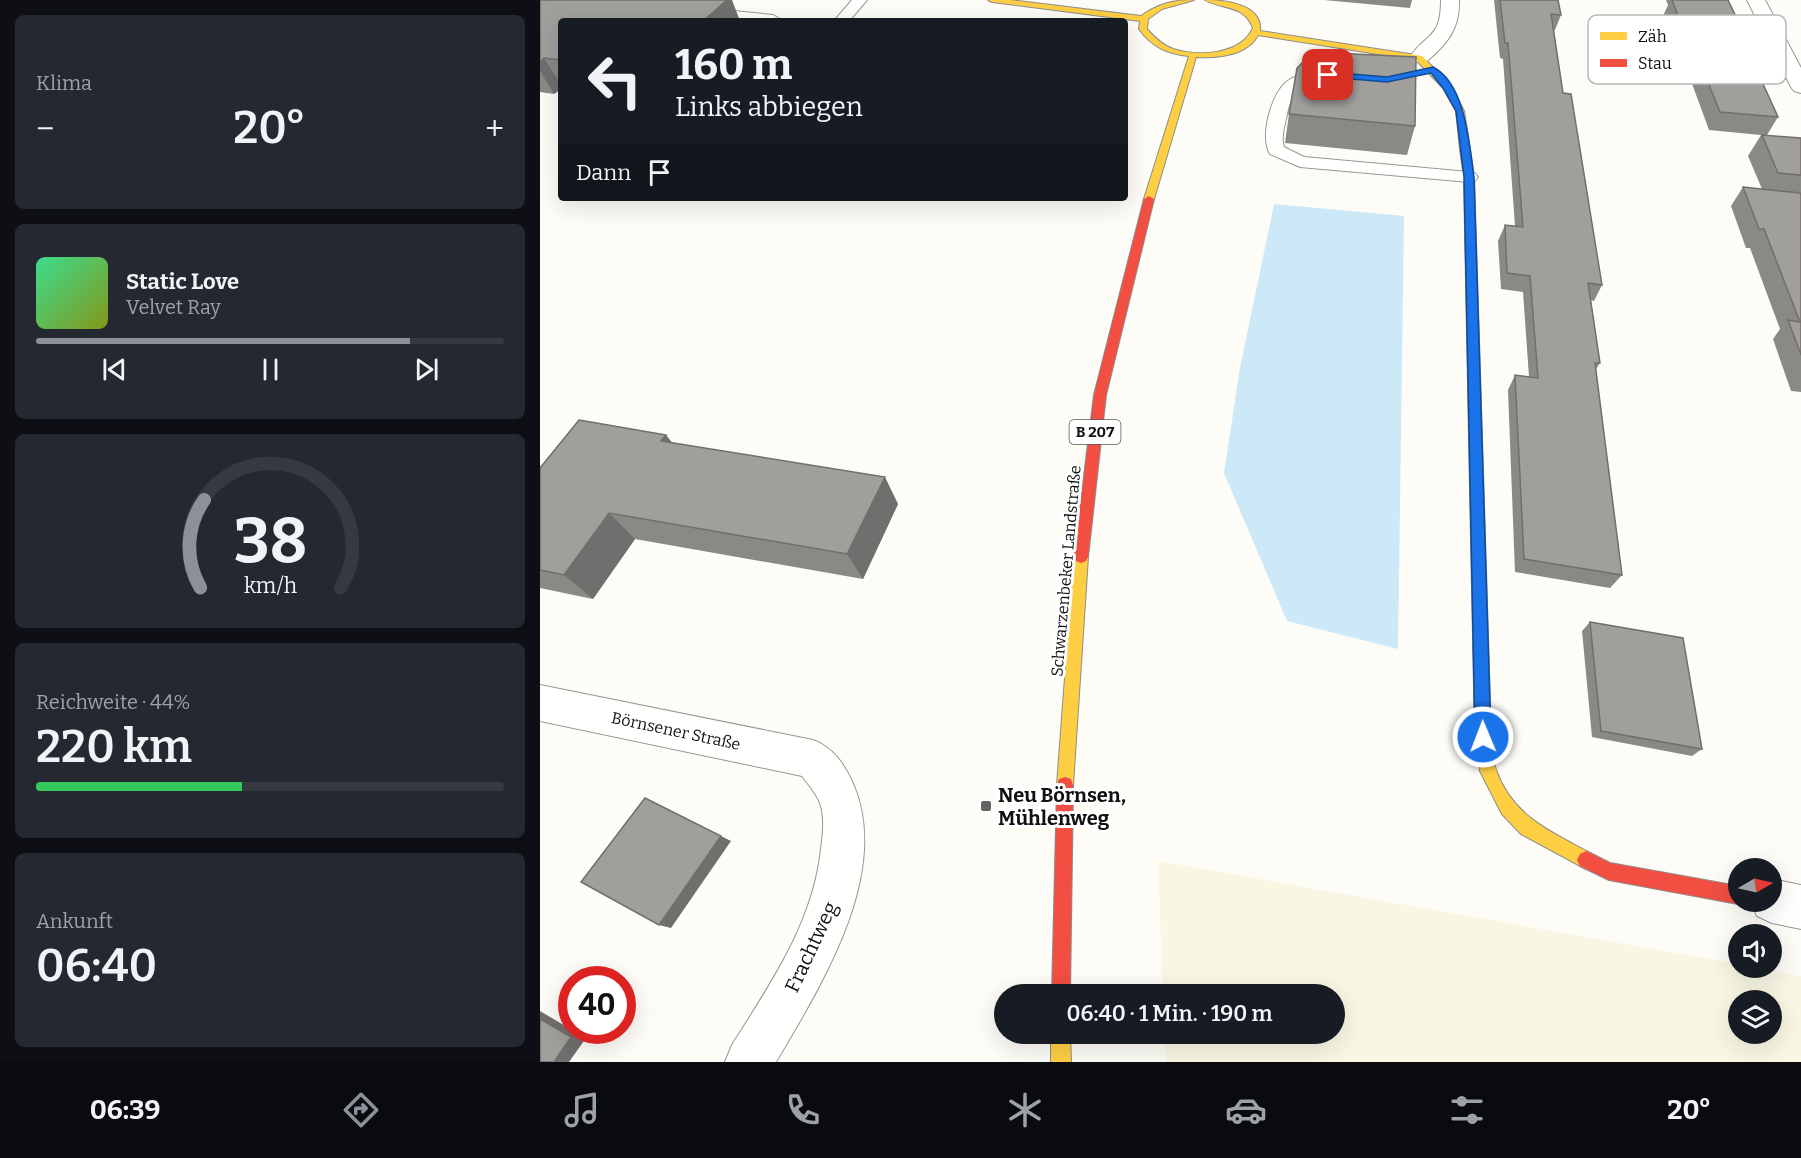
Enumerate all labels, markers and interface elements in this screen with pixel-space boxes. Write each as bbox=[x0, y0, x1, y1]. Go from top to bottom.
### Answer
legend bbox=[1588, 15, 1786, 84]
text: Zäh bbox=[1638, 27, 1667, 46]
text: 160 m bbox=[675, 40, 792, 90]
icon: left bbox=[576, 42, 654, 120]
pin bbox=[1302, 49, 1353, 100]
text: Stau bbox=[1638, 54, 1672, 73]
icon: arrive bbox=[1311, 58, 1344, 91]
text: Klima bbox=[36, 71, 92, 95]
text: Links abbiegen bbox=[675, 91, 863, 123]
text: 20° bbox=[233, 101, 306, 155]
text: − bbox=[36, 109, 54, 149]
text: + bbox=[485, 109, 504, 149]
icon: arrive bbox=[643, 156, 676, 189]
text: Dann bbox=[576, 159, 631, 186]
text: Static Love bbox=[126, 268, 239, 295]
text: Velvet Ray bbox=[126, 295, 221, 319]
icon: previous bbox=[98, 353, 131, 386]
icon: pause bbox=[254, 353, 287, 386]
icon: next bbox=[410, 353, 443, 386]
road number: B 207 bbox=[1070, 420, 1120, 444]
street label: Schwarzenbeker Landstraße bbox=[1047, 465, 1085, 677]
text: 38 bbox=[233, 504, 307, 579]
text: km/h bbox=[243, 573, 297, 599]
text: Reichweite · 44% bbox=[36, 690, 191, 714]
position arrow bbox=[1451, 705, 1515, 769]
street label: Börnsener Straße bbox=[610, 708, 742, 754]
text: 220 km bbox=[36, 720, 192, 774]
place label: Neu Börnsen, Mühlenweg bbox=[998, 783, 1126, 830]
marker: Neu Börnsen, Mühlenweg bbox=[979, 799, 993, 813]
north arrow bbox=[1728, 858, 1782, 912]
map controls bbox=[1728, 858, 1782, 1044]
street label: Frachtweg bbox=[780, 898, 842, 996]
text: Ankunft bbox=[36, 909, 113, 933]
button: sound bbox=[1728, 924, 1782, 978]
text: 06:40 bbox=[36, 939, 157, 993]
speed limit sign: 40 bbox=[558, 966, 636, 1044]
button: layers bbox=[1728, 990, 1782, 1044]
text: 06:40 · 1 Min. · 190 m bbox=[1067, 1000, 1272, 1027]
icon: directions bbox=[340, 1089, 382, 1131]
icon: music bbox=[561, 1089, 603, 1131]
icon: phone bbox=[782, 1089, 824, 1131]
icon: climate bbox=[1004, 1089, 1046, 1131]
icon: car bbox=[1225, 1089, 1267, 1131]
icon: filters bbox=[1446, 1089, 1488, 1131]
text: 06:39 bbox=[90, 1094, 161, 1126]
text: 20° bbox=[1667, 1094, 1711, 1126]

